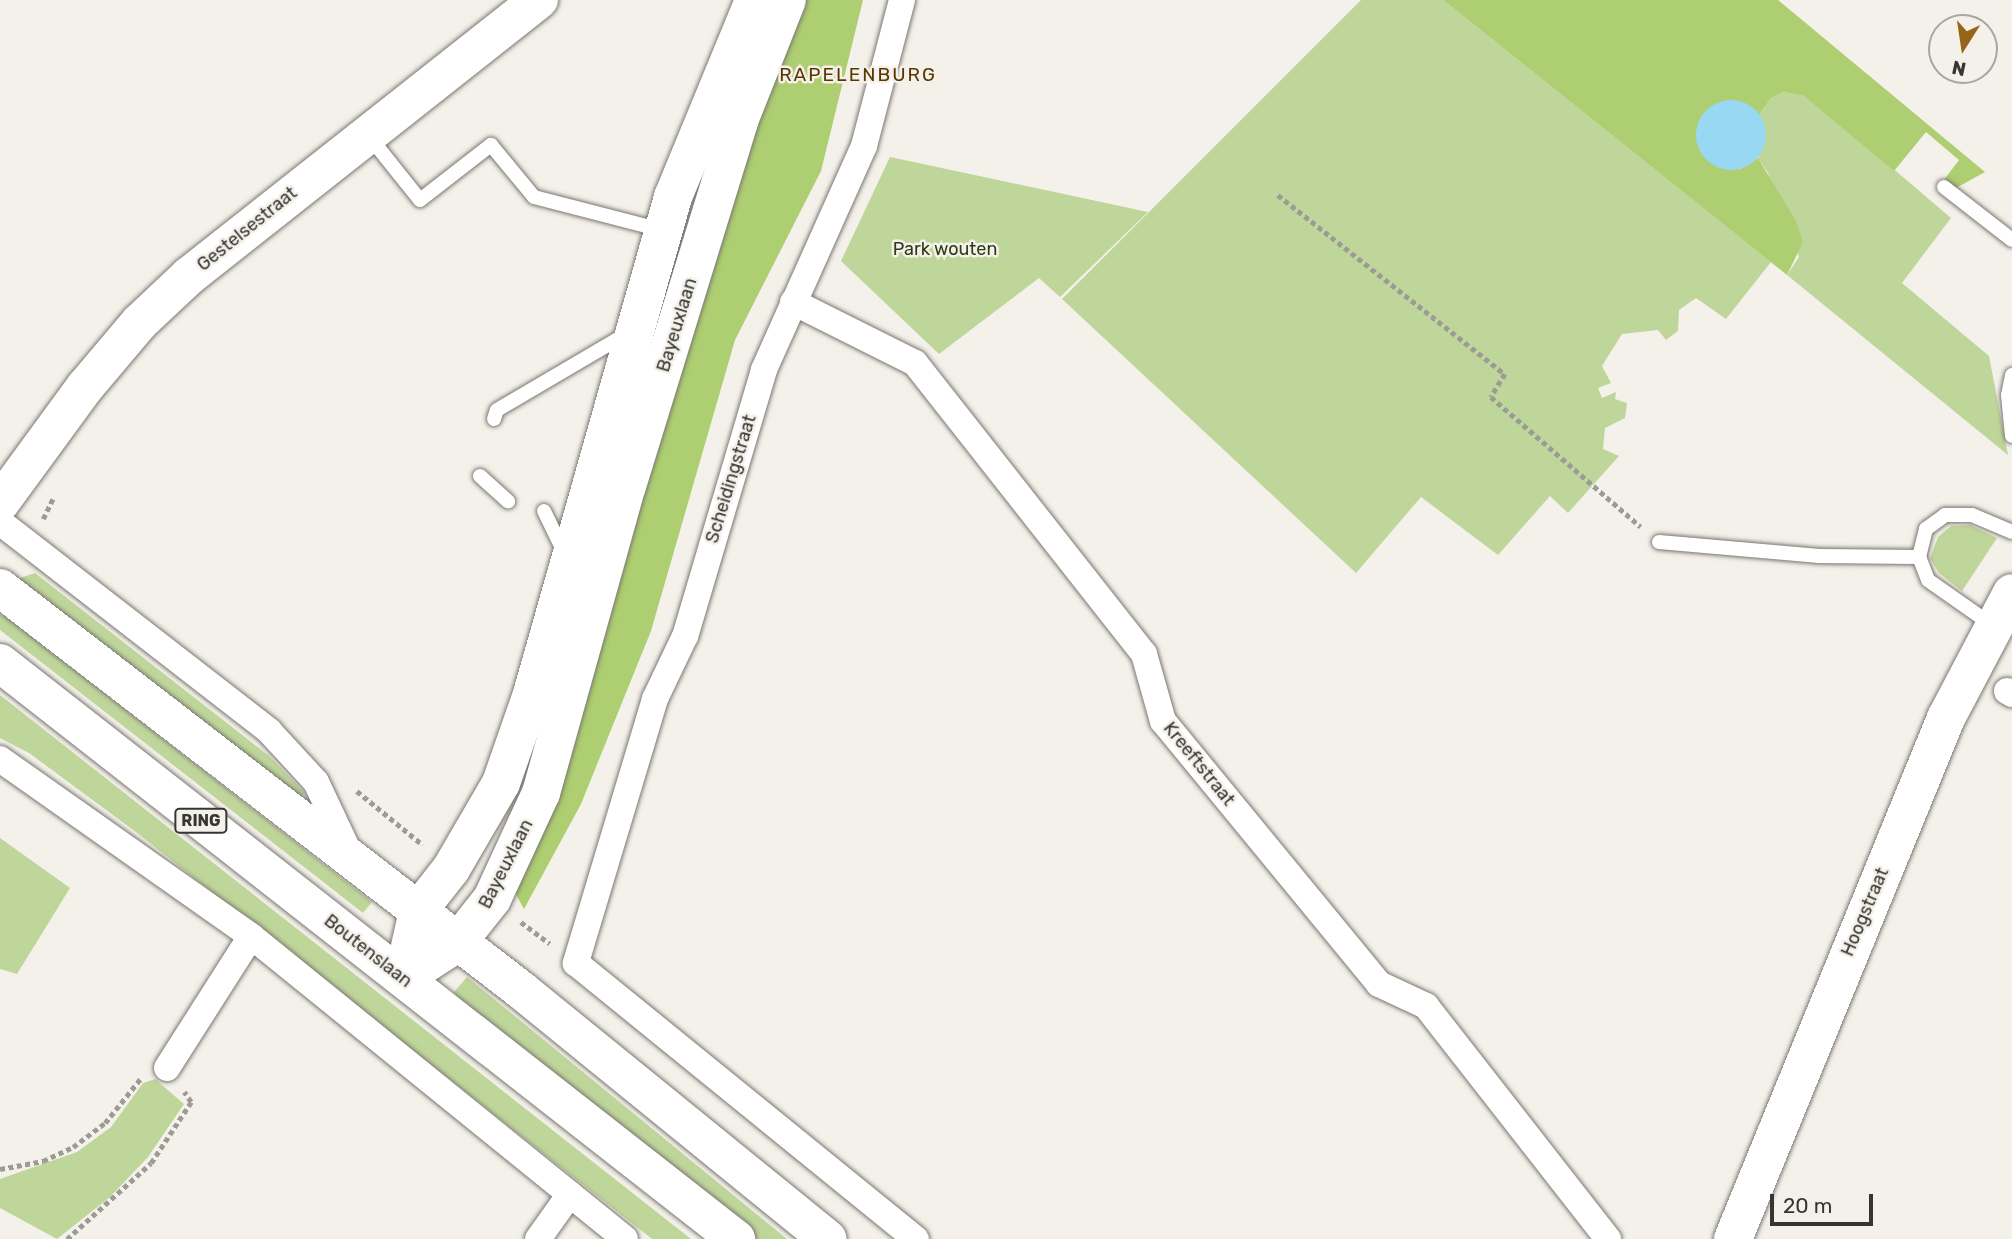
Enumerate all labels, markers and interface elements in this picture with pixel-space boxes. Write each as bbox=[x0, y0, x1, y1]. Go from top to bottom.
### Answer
north arrow bbox=[1928, 14, 1998, 84]
text: N bbox=[1950, 55, 1968, 81]
district label: RAPELENBURG bbox=[781, 64, 935, 86]
street label: Gestelsestraat bbox=[193, 182, 301, 276]
park label: Park wouten bbox=[892, 238, 998, 260]
street label: Bayeuxlaan bbox=[652, 275, 702, 375]
street label: Scheidingstraat bbox=[701, 412, 761, 546]
street label: Kreeftstraat bbox=[1159, 718, 1239, 810]
road number: RING bbox=[173, 808, 229, 834]
street label: Bayeuxlaan bbox=[474, 816, 538, 912]
street label: Hoogstraat bbox=[1837, 865, 1893, 959]
street label: Boutenslaan bbox=[320, 910, 416, 992]
scale bar bbox=[1774, 1180, 1877, 1224]
text: 20 m bbox=[1783, 1193, 1832, 1218]

